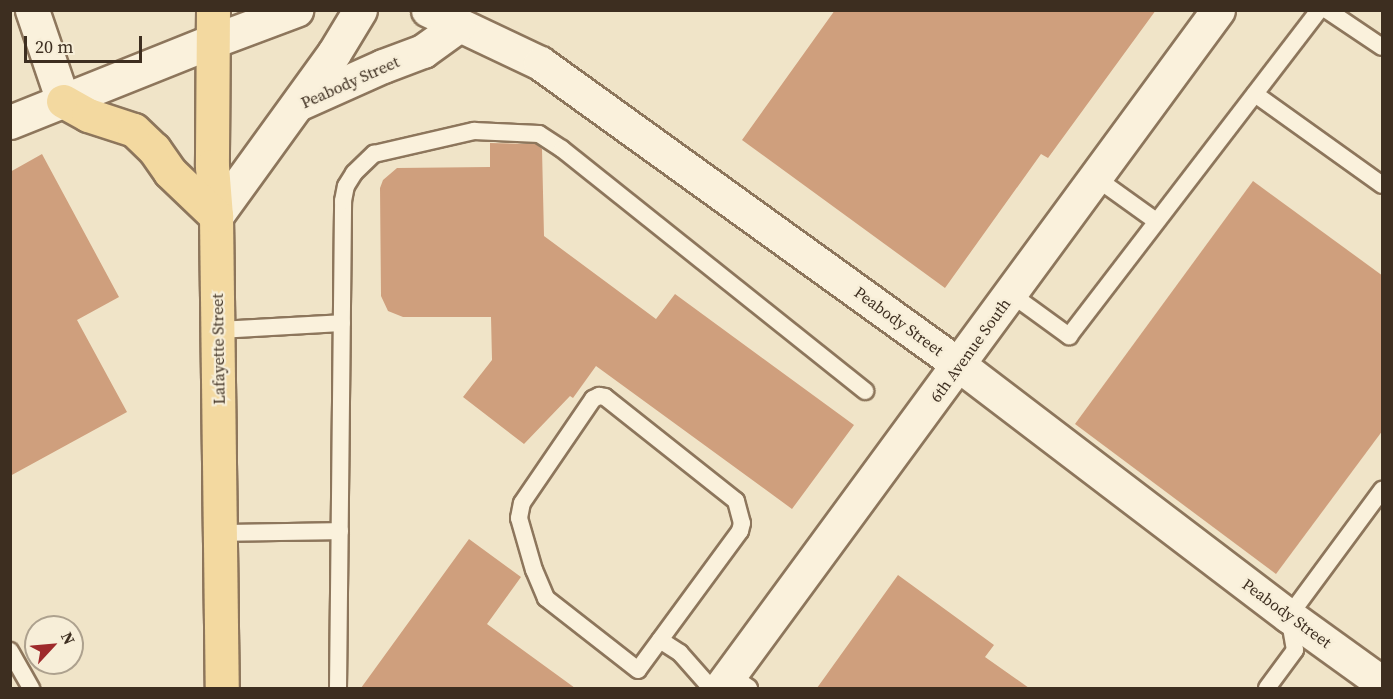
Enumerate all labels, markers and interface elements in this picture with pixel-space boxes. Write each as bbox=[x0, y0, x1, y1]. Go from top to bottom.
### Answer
scale bar bbox=[27, 24, 146, 62]
text: 20 m bbox=[35, 34, 73, 59]
street label: Peabody Street bbox=[298, 52, 402, 112]
street label: Peabody Street bbox=[851, 282, 947, 360]
street label: Lafayette Street bbox=[207, 293, 229, 405]
street label: 6th Avenue South bbox=[926, 294, 1014, 406]
street label: Peabody Street bbox=[1239, 574, 1335, 652]
north arrow bbox=[24, 615, 84, 675]
text: N bbox=[56, 628, 81, 648]

